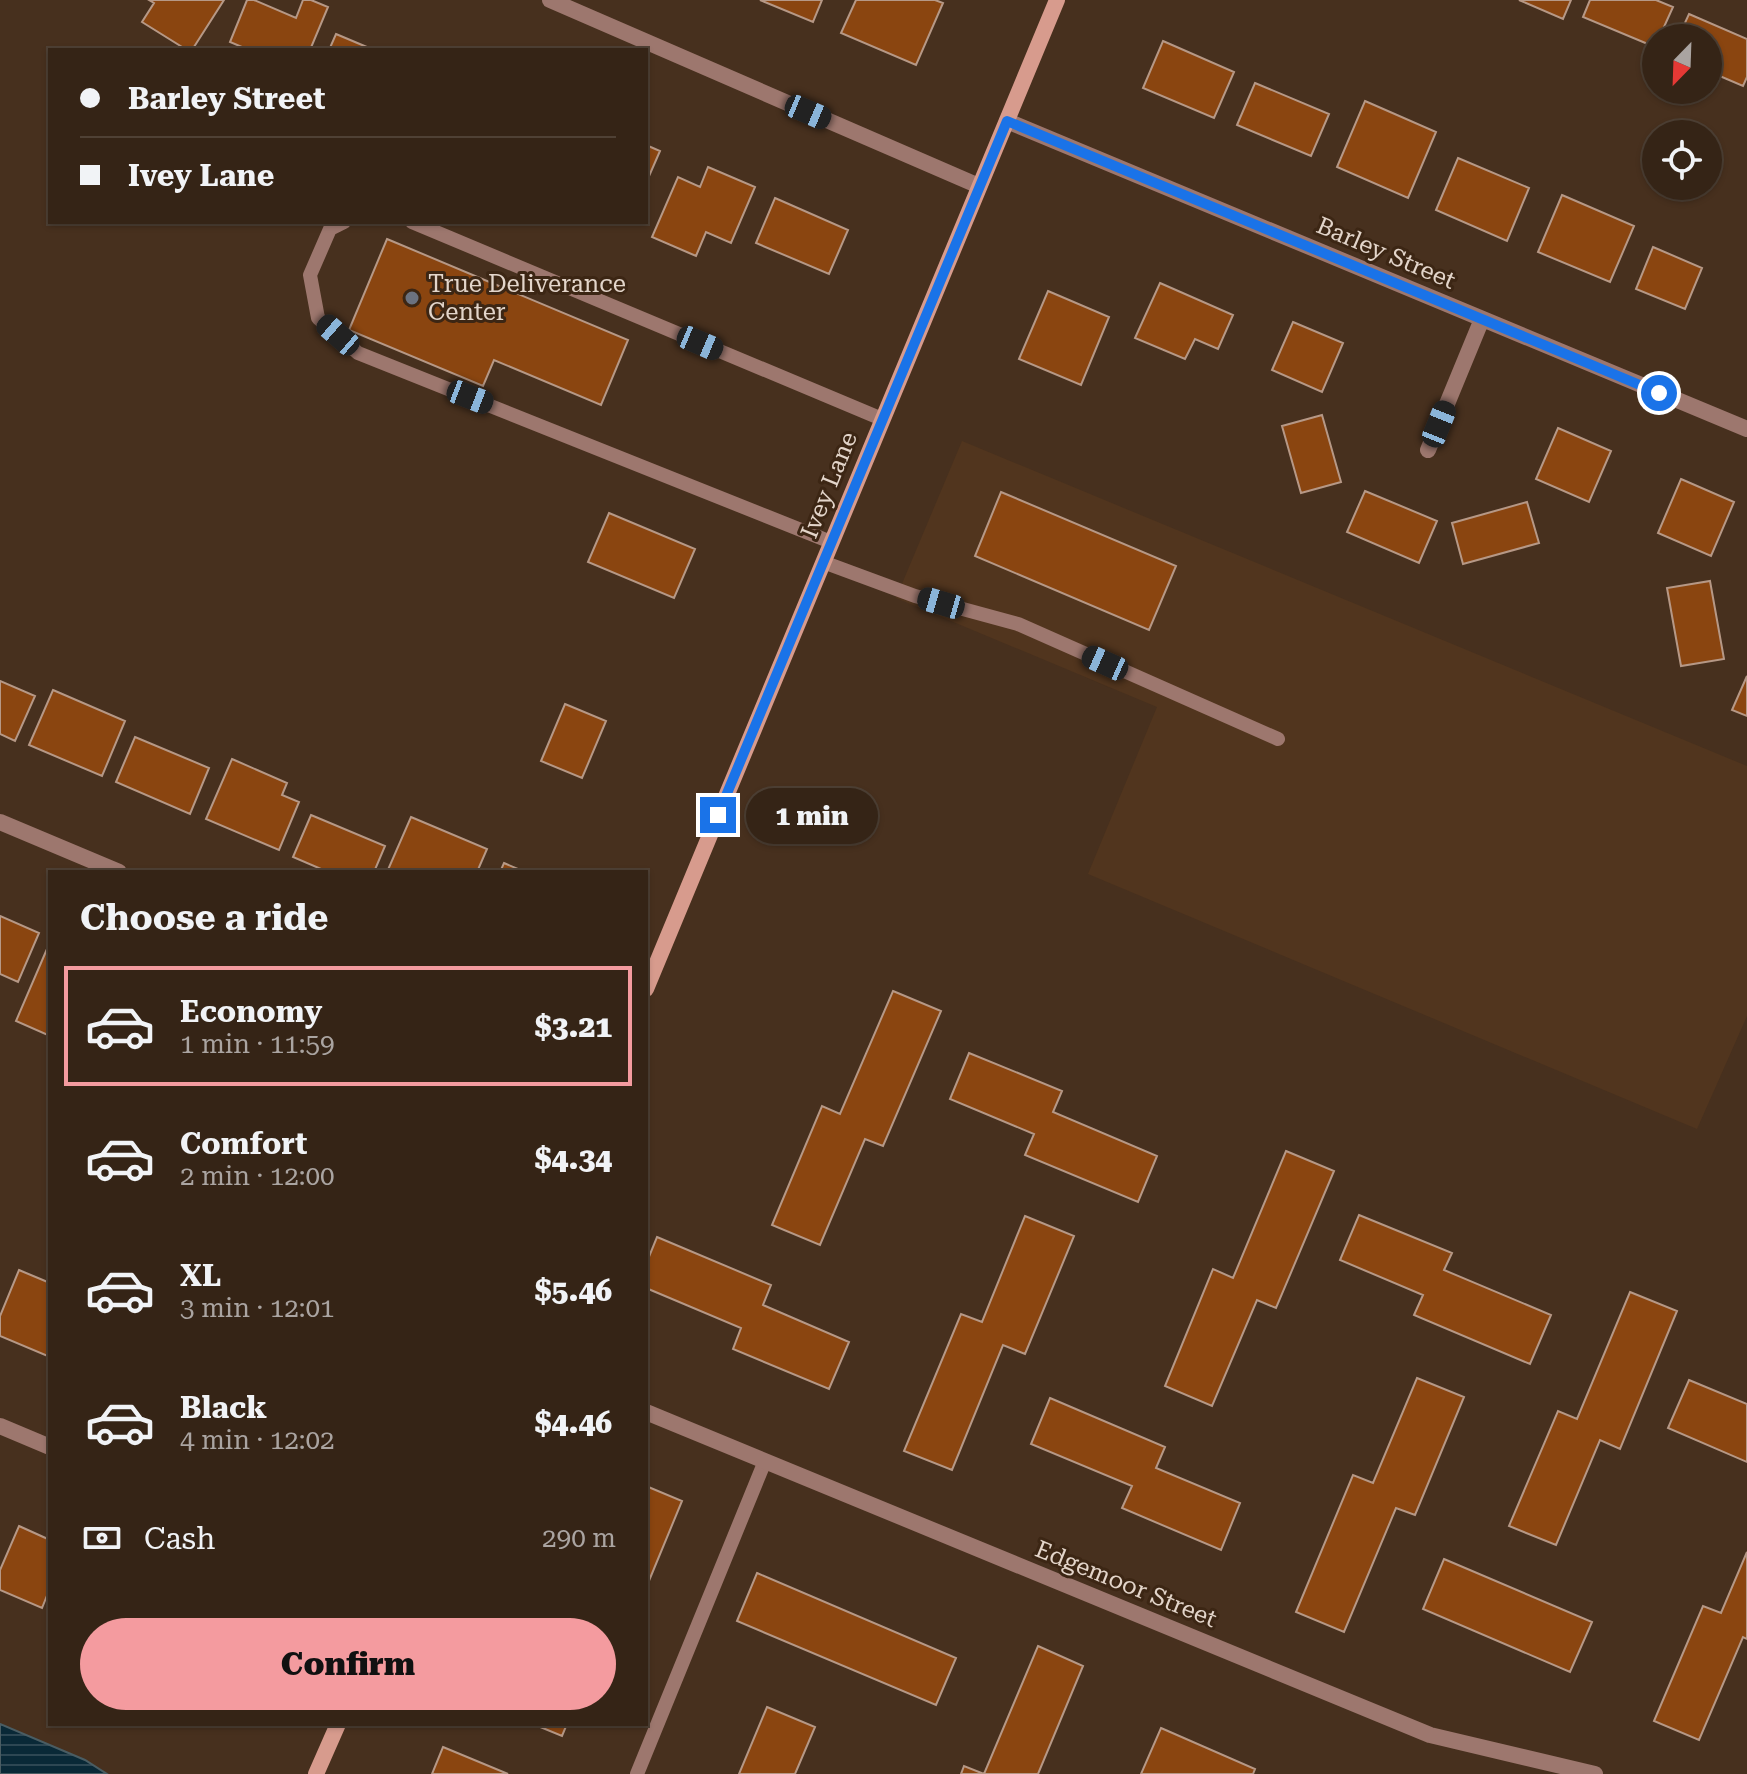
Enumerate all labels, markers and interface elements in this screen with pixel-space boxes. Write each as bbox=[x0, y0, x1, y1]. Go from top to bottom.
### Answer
north arrow bbox=[1642, 24, 1722, 104]
map controls bbox=[1642, 24, 1722, 200]
text: Barley Street bbox=[128, 81, 325, 116]
car bbox=[781, 92, 835, 132]
button: locate bbox=[1642, 120, 1722, 200]
text: Ivey Lane bbox=[128, 158, 274, 193]
street label: Barley Street bbox=[1312, 211, 1460, 295]
place label: True Deliverance Center bbox=[428, 270, 626, 326]
marker: True Deliverance Center bbox=[403, 289, 421, 307]
car bbox=[312, 310, 364, 360]
car bbox=[673, 323, 727, 363]
route start bbox=[1641, 375, 1677, 411]
car bbox=[443, 377, 497, 417]
car bbox=[1419, 397, 1459, 451]
street label: Ivey Lane bbox=[795, 428, 863, 542]
car bbox=[915, 585, 967, 621]
car bbox=[1078, 642, 1132, 684]
callout: 1 min bbox=[746, 787, 878, 843]
route end bbox=[700, 797, 736, 833]
text: 1 min bbox=[775, 801, 849, 831]
text: Choose a ride bbox=[80, 897, 328, 939]
icon: car bbox=[84, 990, 156, 1062]
text: Economy bbox=[180, 994, 322, 1029]
text: $3.21 bbox=[535, 1009, 612, 1044]
text: 1 min · 11:59 bbox=[180, 1029, 335, 1059]
icon: car bbox=[84, 1122, 156, 1194]
text: Comfort bbox=[180, 1126, 307, 1161]
text: $4.34 bbox=[535, 1141, 612, 1176]
text: 2 min · 12:00 bbox=[180, 1161, 335, 1191]
icon: car bbox=[84, 1254, 156, 1326]
text: XL bbox=[180, 1258, 221, 1293]
text: $5.46 bbox=[535, 1273, 612, 1308]
text: 3 min · 12:01 bbox=[180, 1293, 335, 1323]
icon: car bbox=[84, 1386, 156, 1458]
text: Black bbox=[180, 1390, 267, 1425]
text: $4.46 bbox=[535, 1405, 612, 1440]
text: 4 min · 12:02 bbox=[180, 1425, 335, 1455]
icon: cash bbox=[80, 1516, 124, 1560]
text: Cash bbox=[144, 1521, 215, 1556]
text: 290 m bbox=[542, 1523, 616, 1553]
street label: Edgemoor Street bbox=[1031, 1535, 1221, 1633]
button: Confirm bbox=[80, 1618, 616, 1710]

